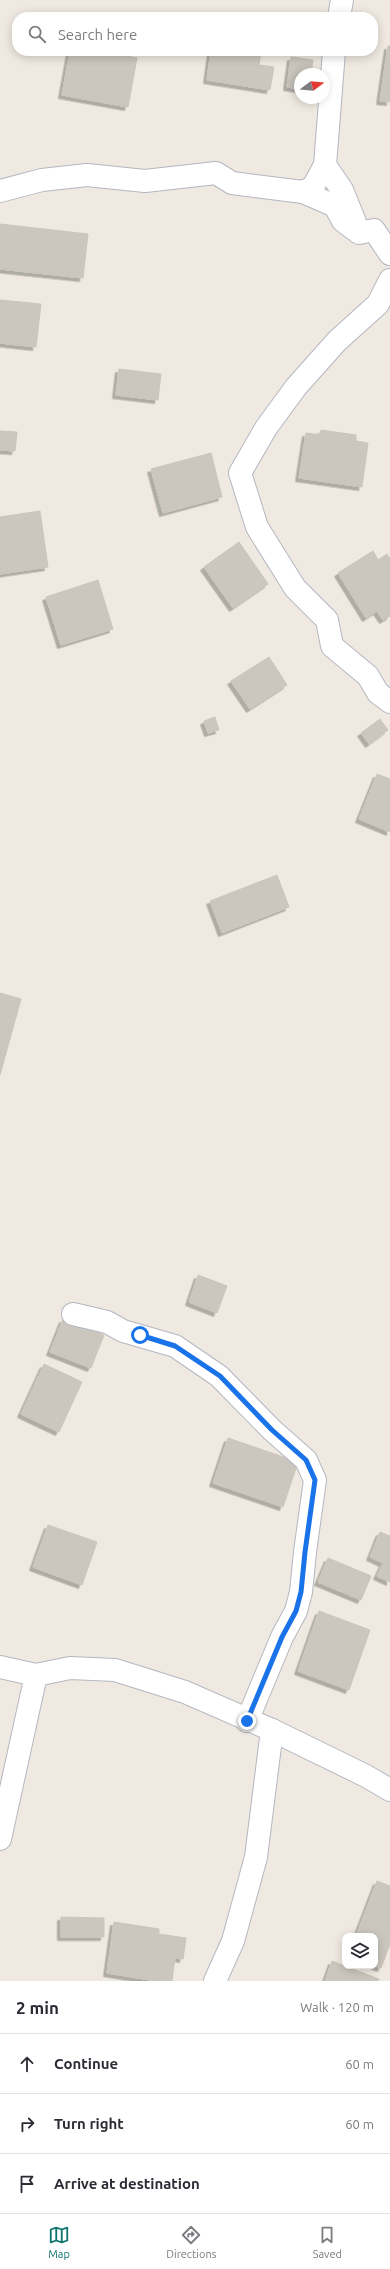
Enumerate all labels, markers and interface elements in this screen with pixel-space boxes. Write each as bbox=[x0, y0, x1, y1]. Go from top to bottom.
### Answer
search box bbox=[12, 12, 378, 56]
icon: search bbox=[26, 23, 48, 45]
text: Search here bbox=[58, 26, 137, 43]
north arrow bbox=[294, 68, 330, 104]
route start bbox=[131, 1326, 149, 1344]
route end bbox=[238, 1712, 256, 1730]
map controls bbox=[342, 1933, 378, 1969]
button: layers bbox=[342, 1933, 378, 1969]
text: 2 min bbox=[16, 1998, 59, 2017]
text: Walk · 120 m bbox=[300, 2000, 374, 2014]
icon: ahead bbox=[16, 2053, 38, 2075]
text: Continue bbox=[54, 2055, 118, 2072]
text: 60 m bbox=[345, 2057, 374, 2071]
icon: right bbox=[16, 2113, 38, 2135]
text: Turn right bbox=[54, 2115, 124, 2132]
text: 60 m bbox=[345, 2117, 374, 2131]
icon: arrive bbox=[16, 2173, 38, 2195]
text: Arrive at destination bbox=[54, 2175, 200, 2192]
tab: Map bbox=[48, 2224, 70, 2260]
tab: Directions bbox=[166, 2224, 216, 2260]
tab: Saved bbox=[313, 2224, 342, 2260]

